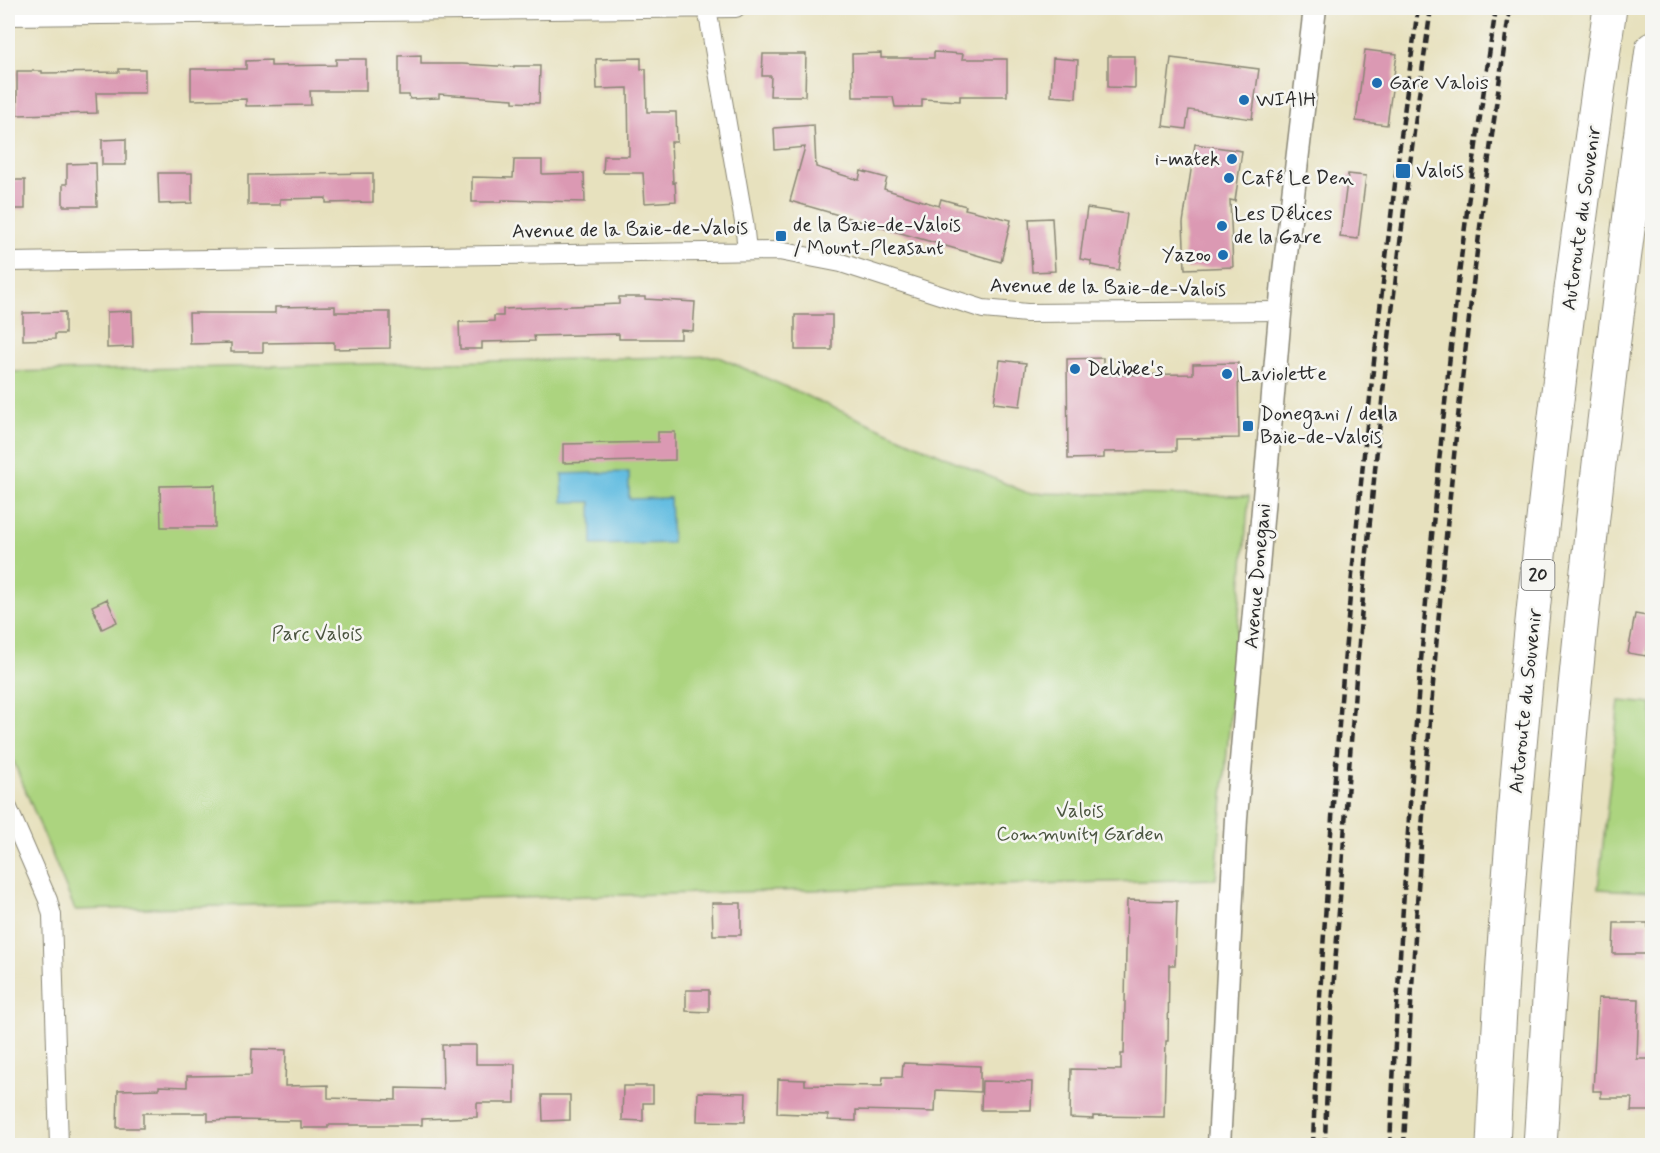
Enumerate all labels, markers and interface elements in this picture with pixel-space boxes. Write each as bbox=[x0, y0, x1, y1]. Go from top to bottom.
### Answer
place label: Gare Valois bbox=[1389, 70, 1489, 97]
marker: Gare Valois bbox=[1370, 76, 1384, 90]
place label: WIAIH bbox=[1256, 87, 1316, 114]
marker: WIAIH bbox=[1237, 93, 1251, 107]
street label: Autoroute du Souvenir bbox=[1556, 123, 1608, 312]
place label: i-matek bbox=[1155, 146, 1220, 173]
marker: i-matek bbox=[1225, 152, 1239, 166]
place label: Valois bbox=[1416, 158, 1464, 185]
marker: Valois bbox=[1394, 162, 1412, 180]
place label: Café Le Den bbox=[1241, 165, 1354, 192]
marker: Café Le Den bbox=[1222, 171, 1236, 185]
place label: Les Délices de la Gare bbox=[1234, 201, 1333, 251]
place label: de la Baie-de-Valois / Mount-Pleasant bbox=[793, 212, 961, 262]
street label: Avenue de la Baie-de-Valois bbox=[512, 214, 748, 246]
marker: Les Délices de la Gare bbox=[1215, 219, 1229, 233]
marker: de la Baie-de-Valois / Mount-Pleasant bbox=[774, 229, 788, 243]
place label: Yazoo bbox=[1162, 242, 1211, 269]
marker: Yazoo bbox=[1216, 248, 1230, 262]
street label: Avenue de la Baie-de-Valois bbox=[990, 272, 1226, 304]
place label: Delibee's bbox=[1087, 356, 1164, 383]
place label: Laviolette bbox=[1239, 361, 1327, 388]
marker: Delibee's bbox=[1068, 362, 1082, 376]
marker: Laviolette bbox=[1220, 367, 1234, 381]
place label: Donegani / de la Baie-de-Valois bbox=[1260, 401, 1398, 451]
marker: Donegani / de la Baie-de-Valois bbox=[1241, 419, 1255, 433]
street label: Avenue Donegani bbox=[1238, 502, 1279, 650]
road number: 20 bbox=[1522, 560, 1554, 590]
street label: Autoroute du Souvenir bbox=[1503, 606, 1549, 795]
park label: Parc Valois bbox=[272, 621, 363, 648]
park label: Valois Community Garden bbox=[996, 798, 1164, 848]

